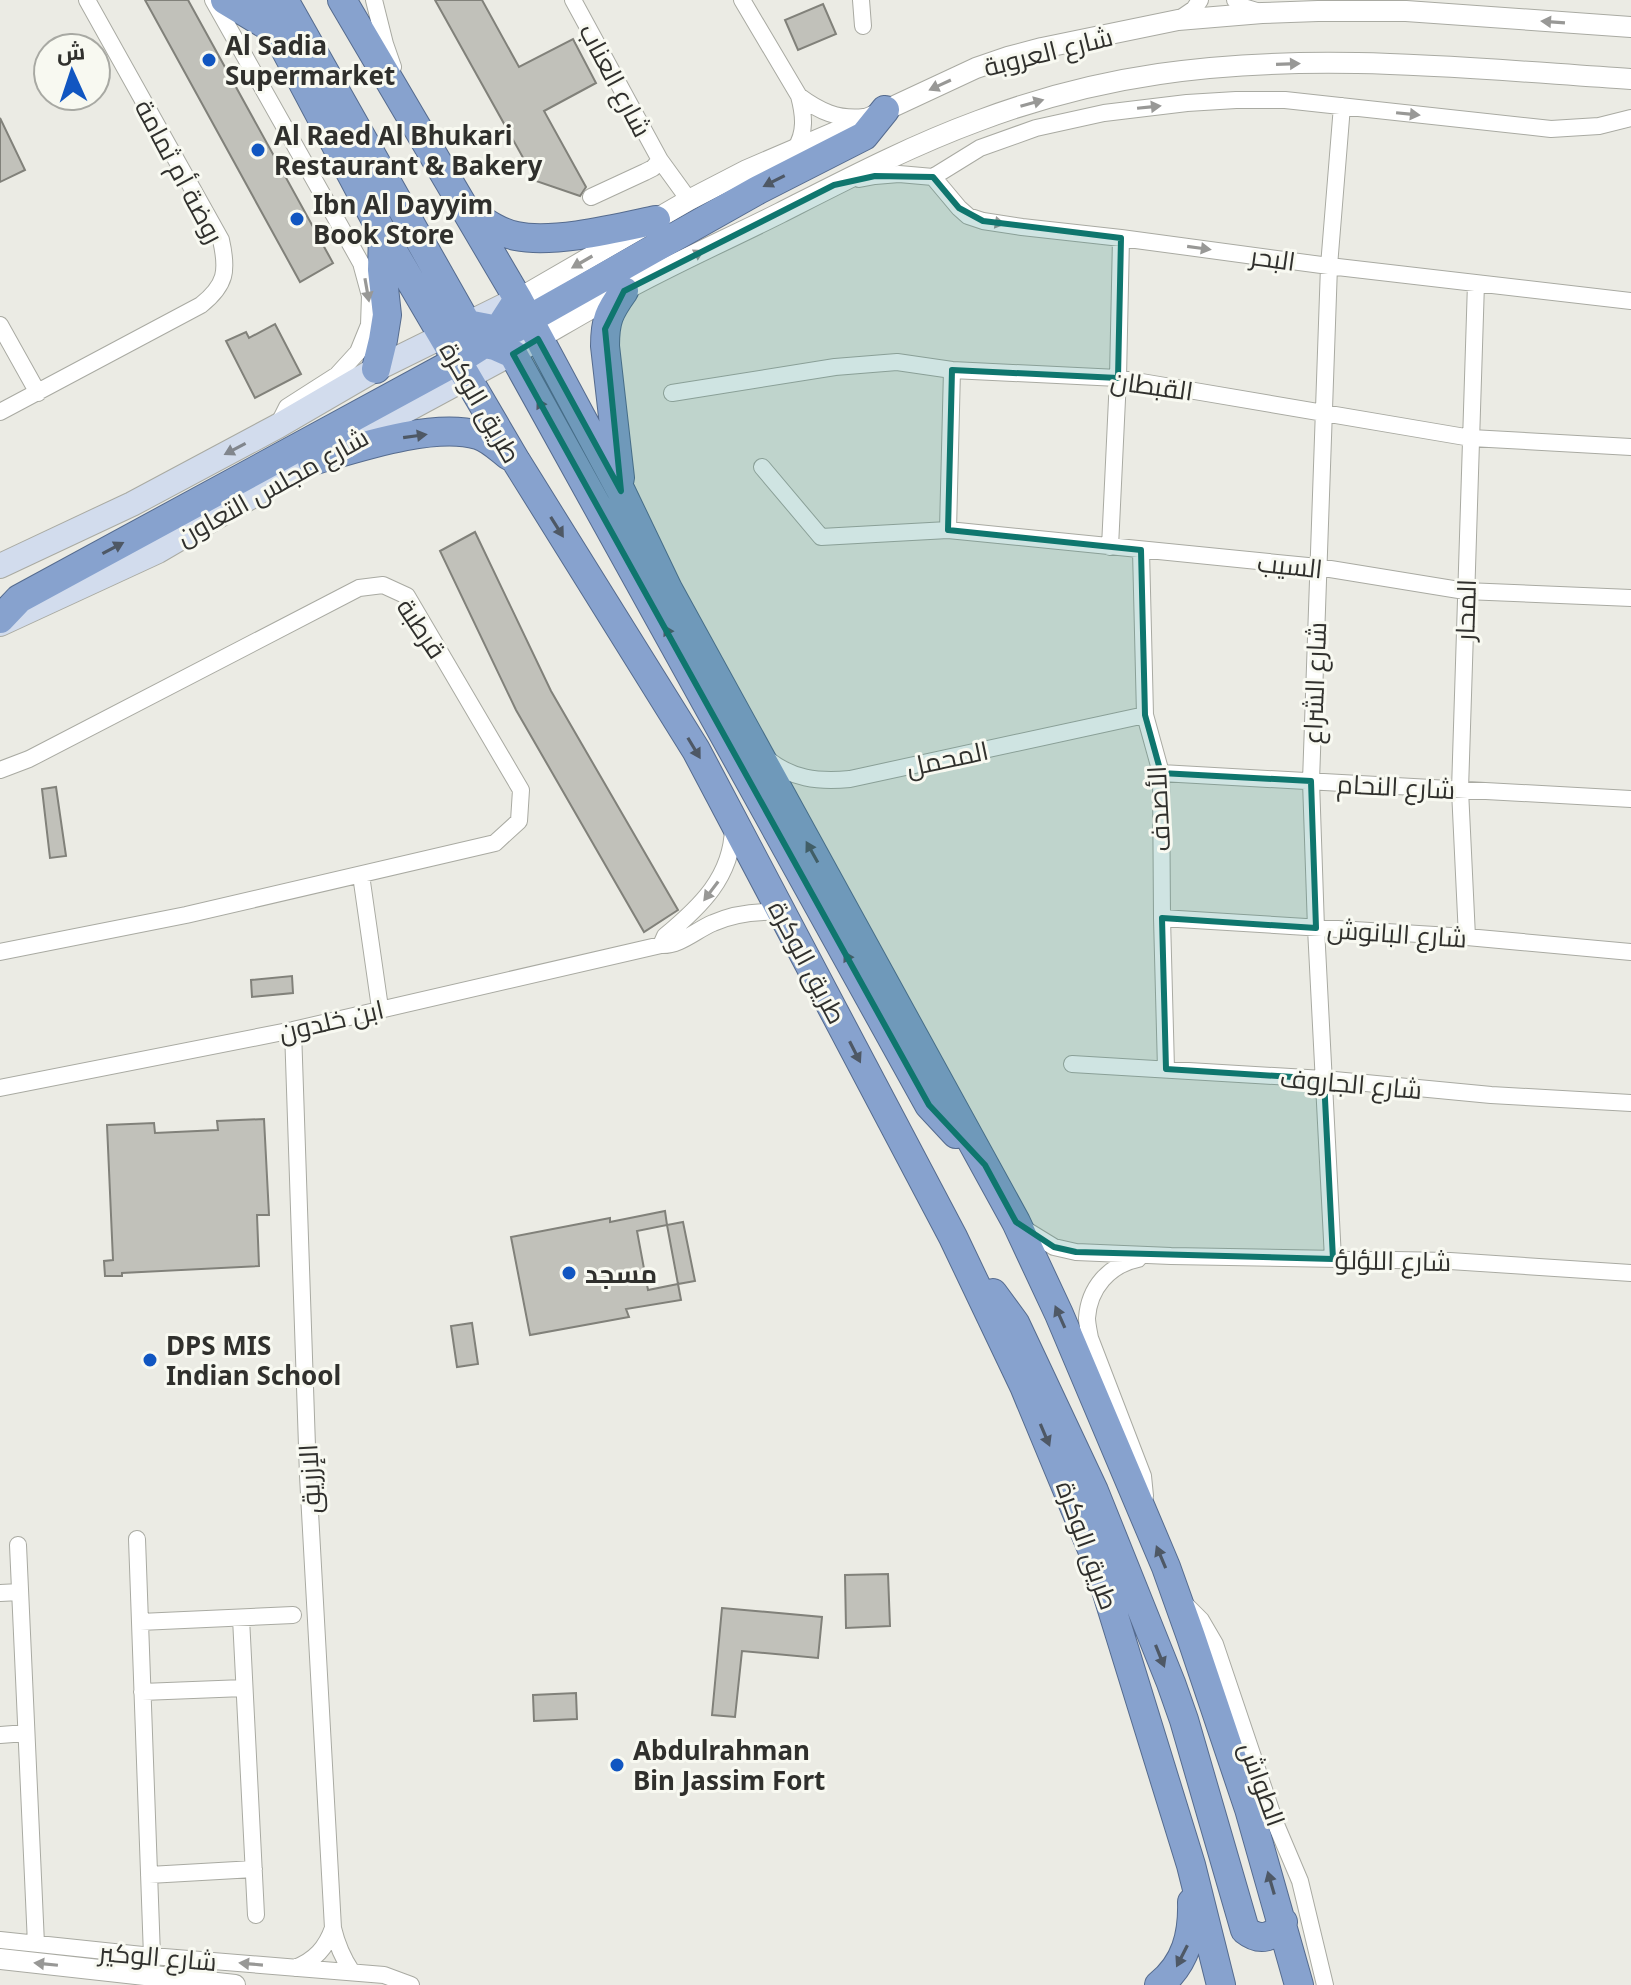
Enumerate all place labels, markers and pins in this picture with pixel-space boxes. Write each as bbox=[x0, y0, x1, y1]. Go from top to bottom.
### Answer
place label: Al Sadia Supermarket bbox=[225, 27, 395, 93]
marker: Al Sadia Supermarket bbox=[200, 51, 218, 69]
place label: Al Raed Al Bhukari Restaurant & Bakery bbox=[274, 117, 542, 183]
marker: Al Raed Al Bhukari Restaurant & Bakery bbox=[249, 141, 267, 159]
place label: Ibn Al Dayyim Book Store bbox=[313, 186, 493, 252]
marker: Ibn Al Dayyim Book Store bbox=[288, 210, 306, 228]
place label: مسجد bbox=[585, 1255, 657, 1291]
marker: مسجد bbox=[560, 1264, 578, 1282]
place label: DPS MIS Indian School bbox=[166, 1327, 341, 1393]
marker: DPS MIS Indian School bbox=[141, 1351, 159, 1369]
place label: Abdulrahman Bin Jassim Fort bbox=[633, 1732, 825, 1798]
marker: Abdulrahman Bin Jassim Fort bbox=[608, 1756, 626, 1774]

